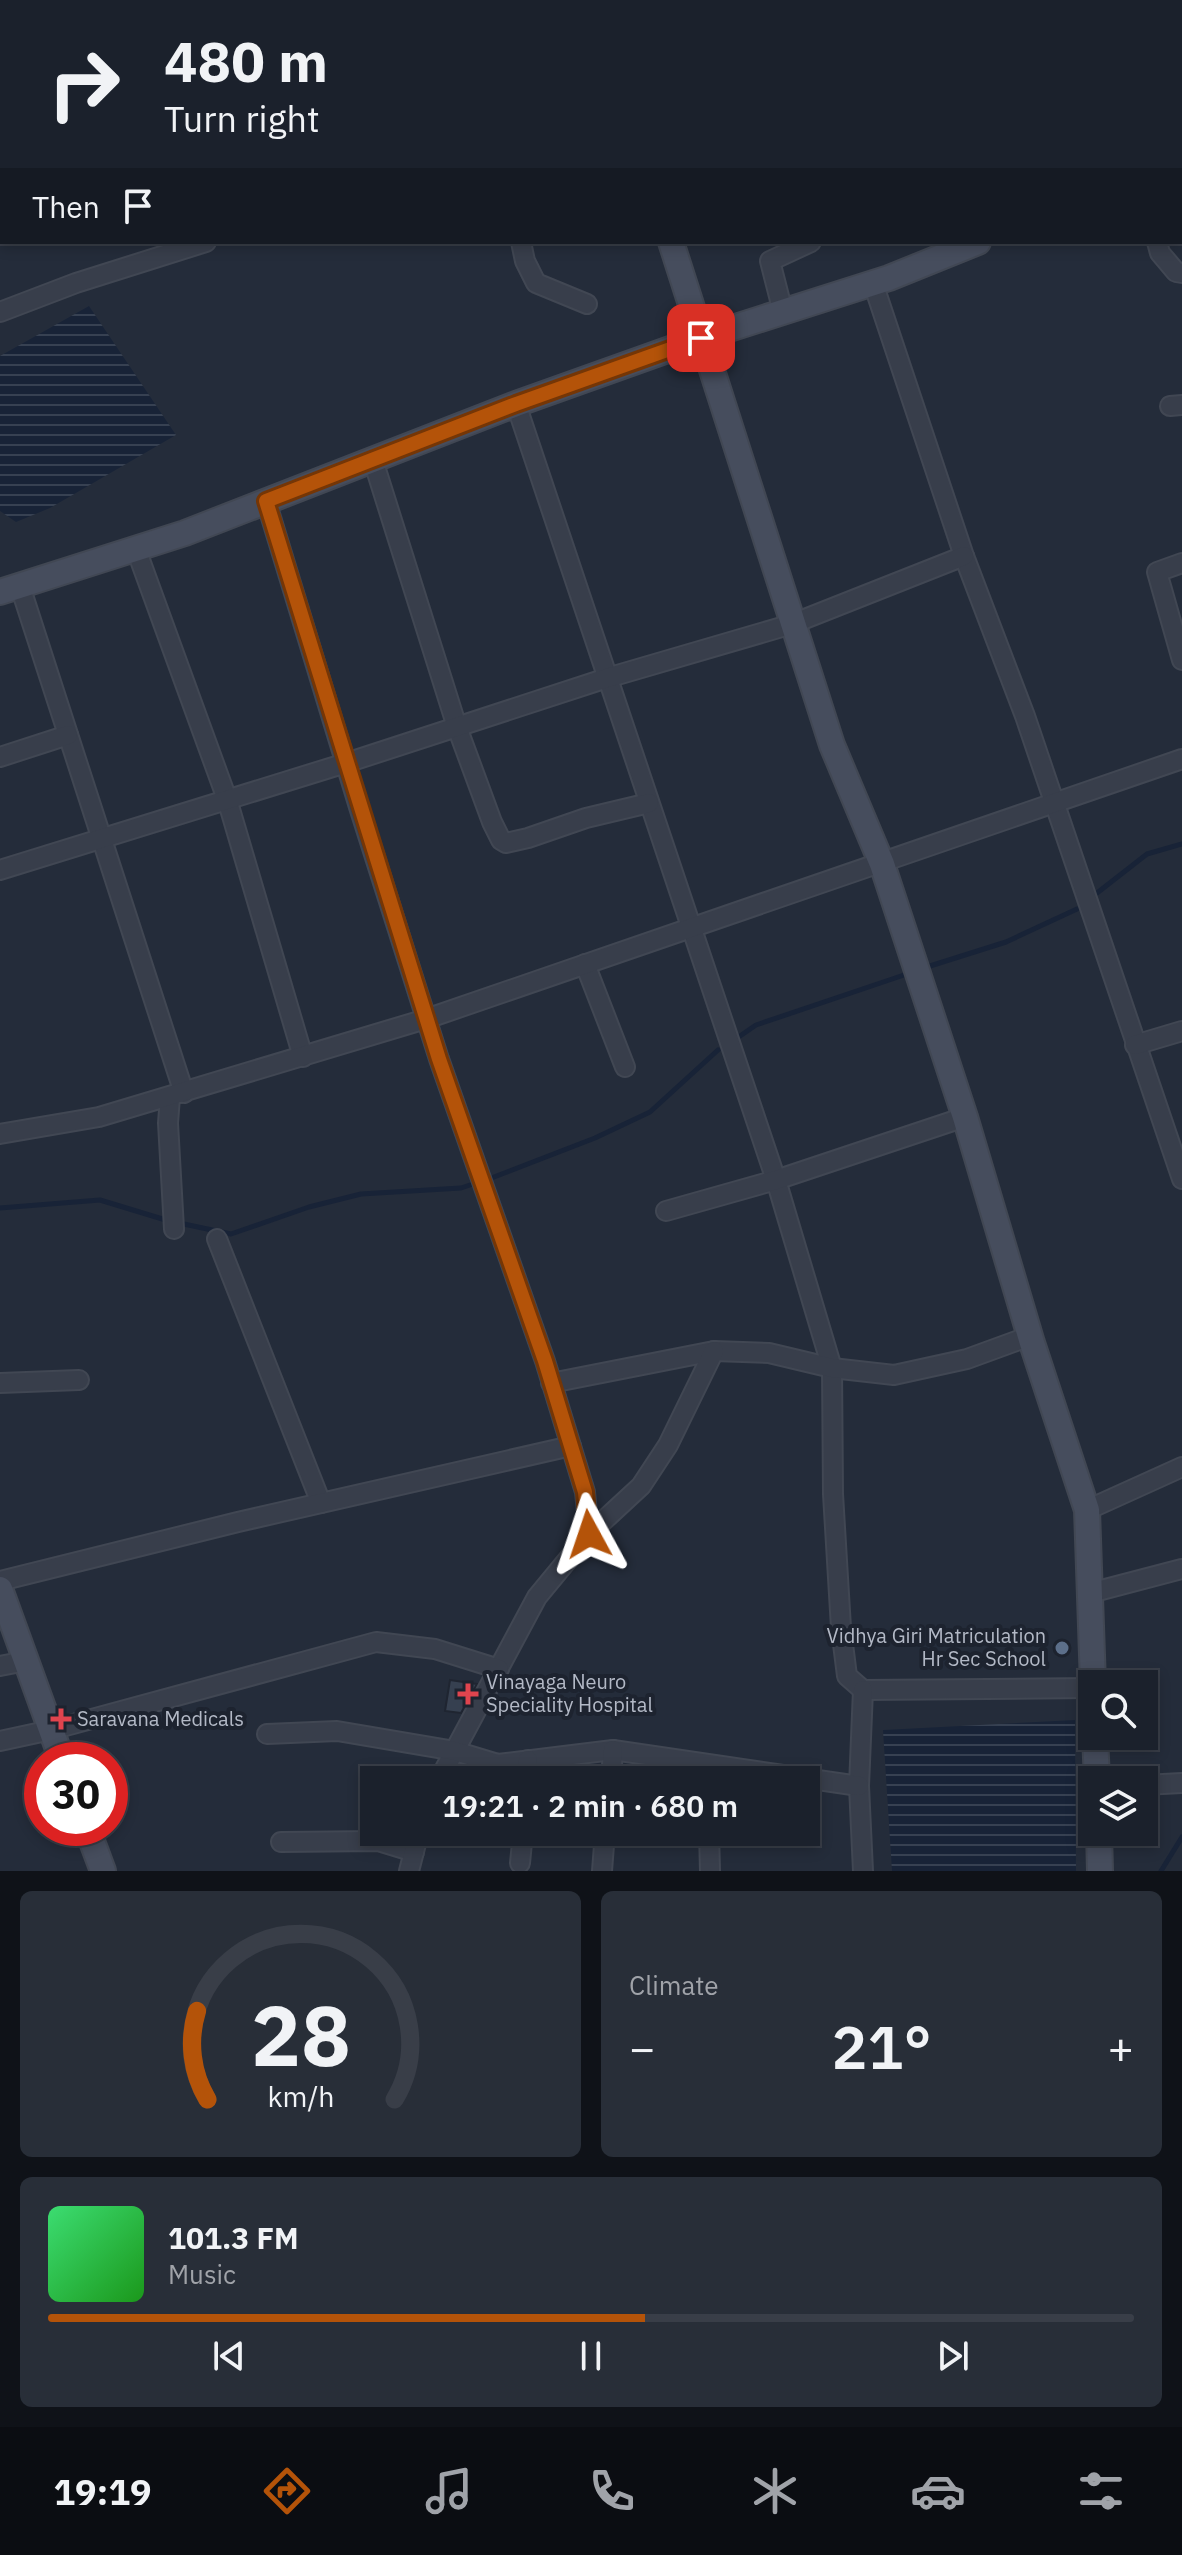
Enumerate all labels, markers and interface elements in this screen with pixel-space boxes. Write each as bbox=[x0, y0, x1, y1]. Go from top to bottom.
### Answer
text: 480 m bbox=[164, 25, 328, 97]
icon: right bbox=[32, 32, 136, 136]
text: Turn right bbox=[164, 95, 320, 142]
icon: arrive bbox=[116, 184, 160, 228]
text: Then bbox=[32, 187, 100, 226]
pin bbox=[667, 304, 735, 372]
icon: arrive bbox=[679, 316, 723, 360]
position arrow bbox=[547, 1492, 631, 1576]
place label: Vidhya Giri Matriculation Hr Sec School bbox=[827, 1622, 1046, 1672]
marker: Vidhya Giri Matriculation Hr Sec School bbox=[1053, 1639, 1071, 1657]
place label: Vinayaga Neuro Speciality Hospital bbox=[486, 1668, 653, 1718]
map controls bbox=[1078, 1670, 1158, 1846]
button: search bbox=[1078, 1670, 1158, 1750]
marker: Vinayaga Neuro Speciality Hospital bbox=[457, 1683, 479, 1705]
place label: Saravana Medicals bbox=[77, 1705, 244, 1732]
marker: Saravana Medicals bbox=[52, 1710, 70, 1728]
speed limit sign: 30 bbox=[24, 1742, 128, 1846]
button: layers bbox=[1078, 1766, 1158, 1846]
text: 19:21 · 2 min · 680 m bbox=[442, 1786, 738, 1825]
text: Climate bbox=[629, 1968, 719, 2002]
text: 28 bbox=[251, 1981, 350, 2089]
text: 21° bbox=[831, 2007, 932, 2086]
text: − bbox=[629, 2019, 655, 2076]
text: + bbox=[1108, 2019, 1134, 2076]
text: km/h bbox=[267, 2078, 334, 2115]
text: 101.3 FM bbox=[168, 2218, 299, 2257]
text: Music bbox=[168, 2257, 236, 2291]
icon: previous bbox=[207, 2334, 251, 2378]
icon: pause bbox=[569, 2334, 613, 2378]
icon: next bbox=[931, 2334, 975, 2378]
icon: directions bbox=[259, 2463, 315, 2519]
icon: music bbox=[421, 2463, 477, 2519]
icon: phone bbox=[584, 2463, 640, 2519]
icon: climate bbox=[747, 2463, 803, 2519]
icon: car bbox=[910, 2463, 966, 2519]
icon: filters bbox=[1073, 2463, 1129, 2519]
text: 19:19 bbox=[53, 2468, 152, 2515]

